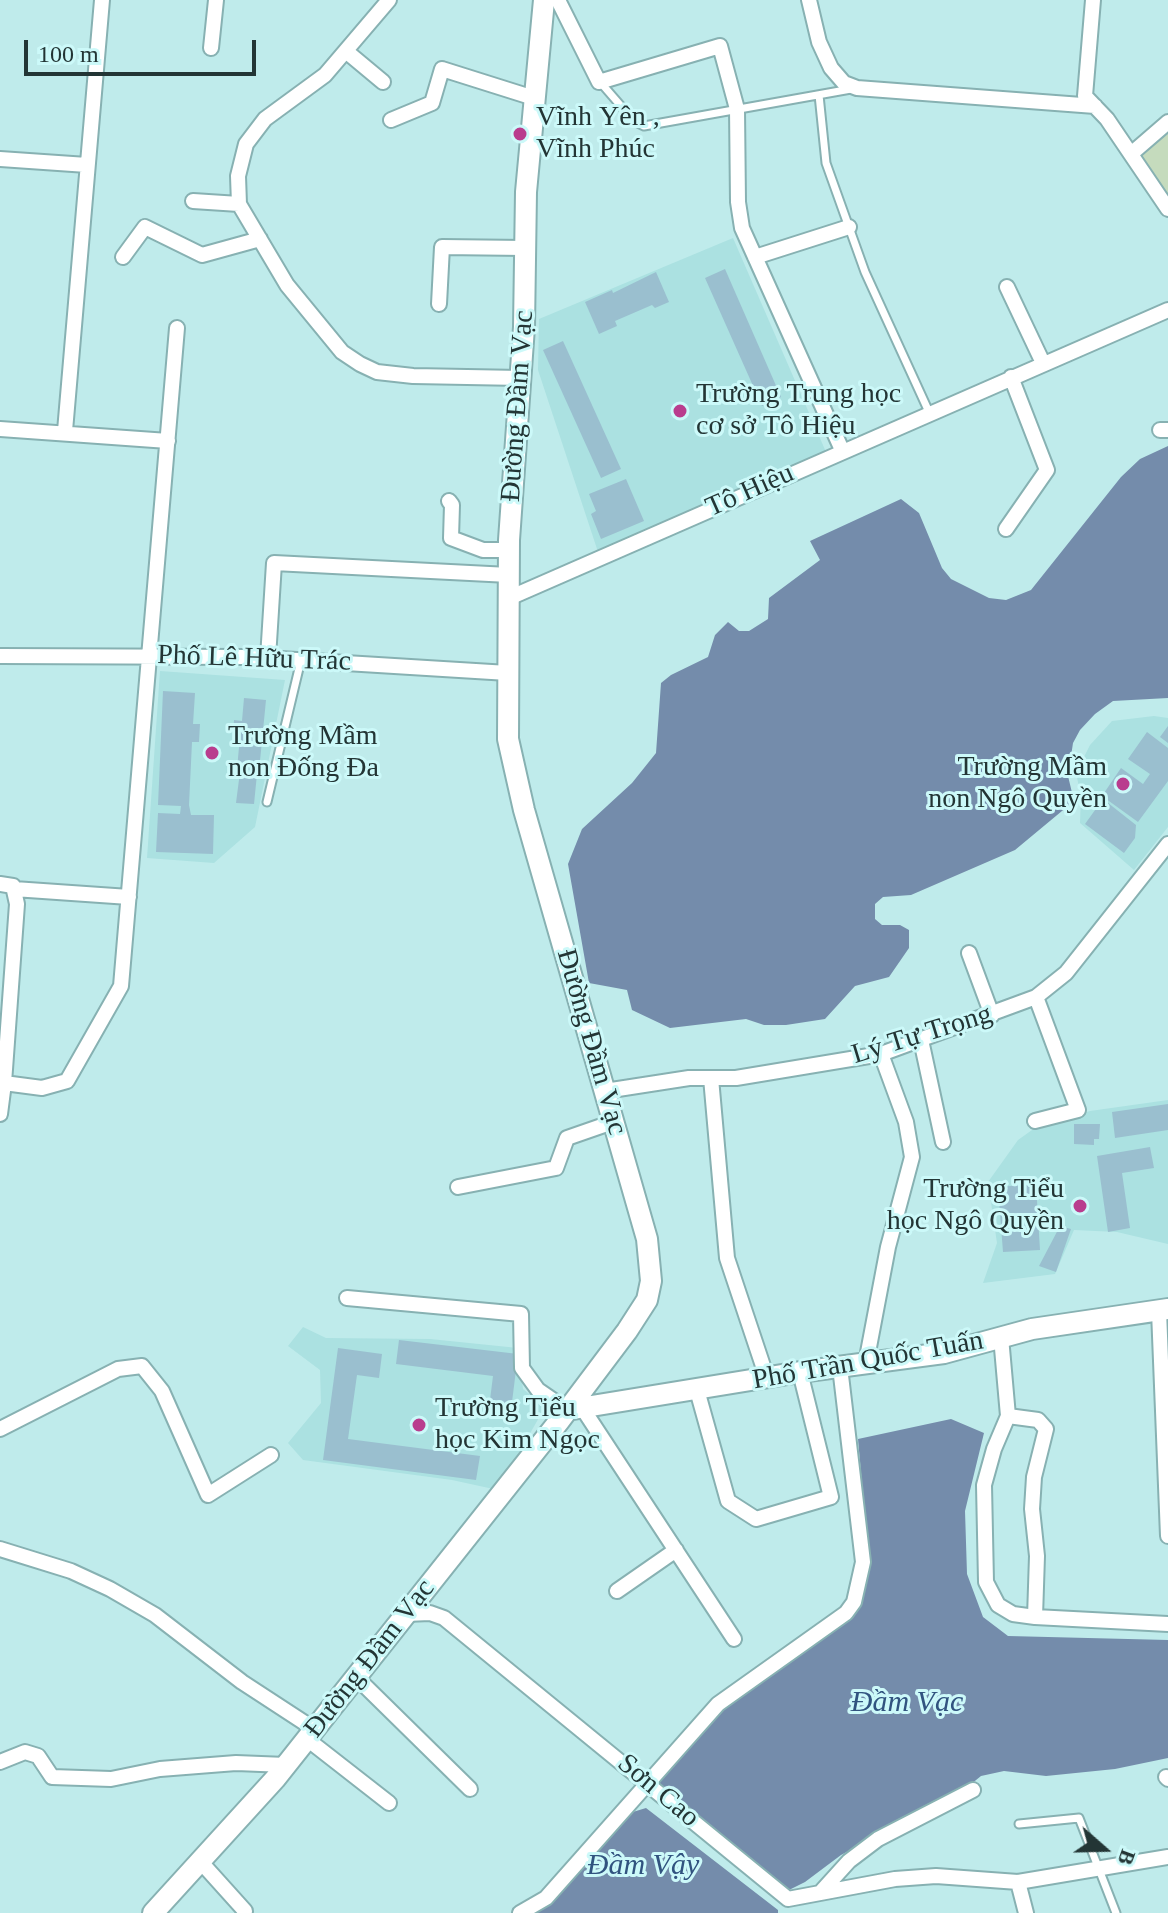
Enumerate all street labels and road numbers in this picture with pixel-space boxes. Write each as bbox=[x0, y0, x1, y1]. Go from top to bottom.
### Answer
street label: Đường Đầm Vạc bbox=[495, 309, 541, 503]
street label: Tô Hiệu bbox=[701, 457, 799, 525]
street label: Phố Lê Hữu Trác bbox=[157, 639, 351, 679]
street label: Đường Đầm Vạc bbox=[548, 945, 634, 1139]
street label: Lý Tự Trọng bbox=[848, 998, 996, 1072]
street label: Phố Trần Quốc Tuấn bbox=[750, 1324, 986, 1398]
street label: Đường Đầm Vạc bbox=[298, 1573, 442, 1745]
street label: Sơn Cao bbox=[610, 1747, 706, 1835]

